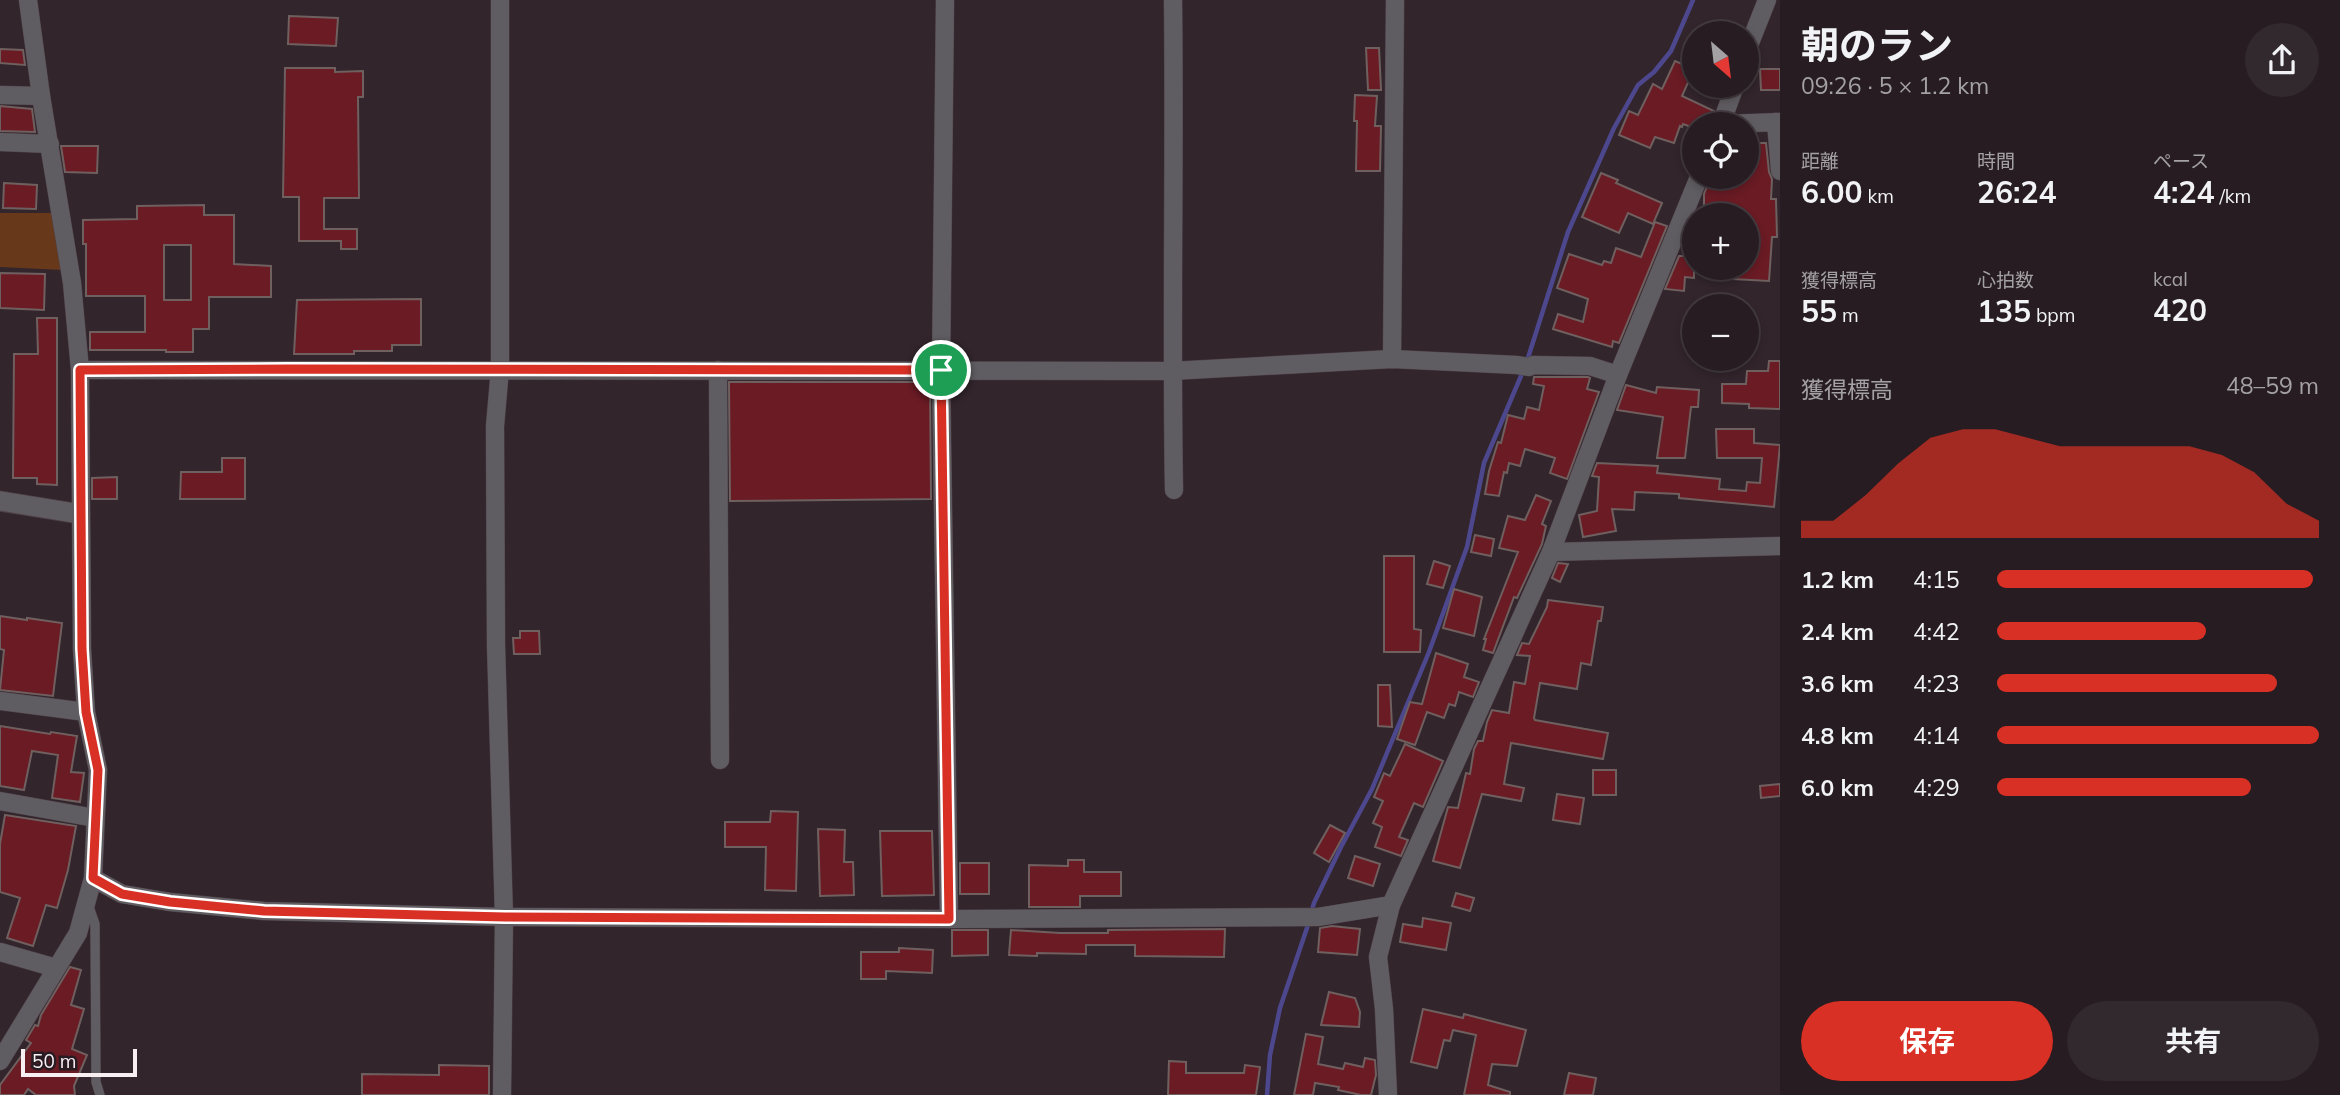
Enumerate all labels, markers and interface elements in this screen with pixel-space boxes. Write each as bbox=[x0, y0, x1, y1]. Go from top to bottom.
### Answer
north arrow bbox=[1682, 21, 1759, 98]
map controls bbox=[1682, 21, 1759, 371]
text: 朝のラン bbox=[1801, 21, 1953, 69]
button: share bbox=[2245, 23, 2319, 97]
text: 09:26 · 5 × 1.2 km bbox=[1801, 71, 1989, 100]
button: locate bbox=[1682, 112, 1759, 189]
text: 距離 bbox=[1801, 149, 1839, 173]
text: 時間 bbox=[1977, 149, 2015, 173]
text: ペース bbox=[2153, 149, 2209, 173]
text: 6.00 bbox=[1801, 173, 1862, 211]
text: 26:24 bbox=[1977, 173, 2056, 211]
text: 4:24 bbox=[2153, 173, 2214, 211]
text: km bbox=[1862, 184, 1894, 208]
text: /km bbox=[2214, 184, 2251, 208]
button: + bbox=[1682, 203, 1759, 280]
text: kcal bbox=[2153, 267, 2188, 291]
text: 獲得標高 bbox=[1801, 268, 1877, 292]
text: 心拍数 bbox=[1977, 268, 2034, 292]
text: 420 bbox=[2153, 291, 2207, 329]
text: 55 bbox=[1801, 292, 1837, 330]
text: 135 bbox=[1977, 292, 2031, 330]
button: − bbox=[1682, 294, 1759, 371]
text: m bbox=[1837, 303, 1859, 327]
text: bpm bbox=[2031, 303, 2075, 327]
pin bbox=[911, 340, 971, 400]
icon: arrive bbox=[922, 351, 960, 389]
text: 48–59 m bbox=[2226, 371, 2319, 400]
text: 獲得標高 bbox=[1801, 375, 1893, 404]
text: 1.2 km bbox=[1801, 565, 1874, 594]
text: 4:15 bbox=[1913, 565, 1960, 594]
text: 2.4 km bbox=[1801, 617, 1874, 646]
text: 4:42 bbox=[1913, 617, 1960, 646]
text: 3.6 km bbox=[1801, 669, 1874, 698]
text: 4:23 bbox=[1913, 669, 1960, 698]
text: 4.8 km bbox=[1801, 721, 1874, 750]
text: 4:14 bbox=[1913, 721, 1960, 750]
text: 6.0 km bbox=[1801, 773, 1874, 802]
text: 4:29 bbox=[1913, 773, 1960, 802]
button: 保存 bbox=[1801, 1001, 2053, 1081]
button: 共有 bbox=[2067, 1001, 2319, 1081]
scale bar bbox=[21, 1046, 136, 1078]
text: 50 m bbox=[32, 1049, 76, 1073]

